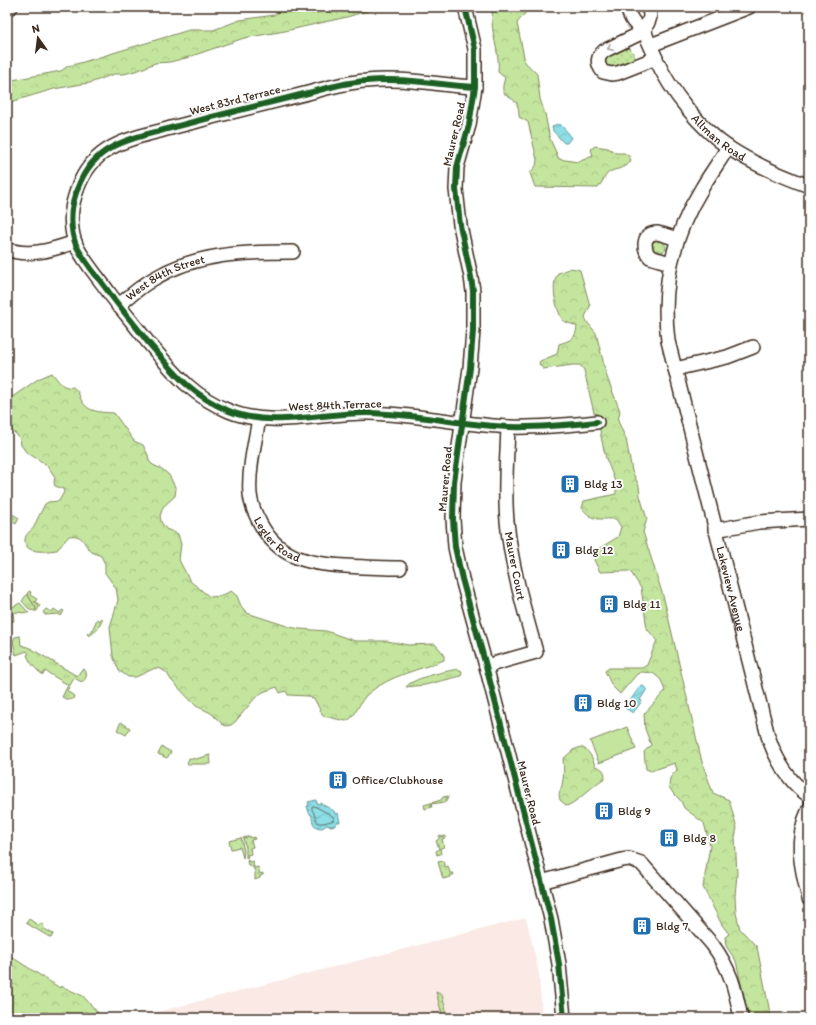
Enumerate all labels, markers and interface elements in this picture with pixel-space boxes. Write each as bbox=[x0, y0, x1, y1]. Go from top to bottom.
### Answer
north arrow bbox=[18, 18, 58, 58]
text: N bbox=[31, 22, 41, 36]
one-way arrow bbox=[607, 43, 614, 51]
street label: West 83rd Terrace bbox=[188, 82, 282, 118]
street label: Maurer Road bbox=[440, 100, 468, 168]
street label: Allman Road bbox=[688, 111, 749, 164]
street label: West 84th Street bbox=[123, 252, 207, 303]
street label: West 84th Terrace bbox=[288, 396, 382, 414]
street label: Maurer Road bbox=[435, 445, 455, 512]
building icon: Bldg 13 bbox=[559, 473, 581, 495]
place label: Bldg 13 bbox=[584, 477, 623, 491]
street label: Legler Road bbox=[251, 514, 303, 565]
street label: Maurer Court bbox=[501, 530, 529, 602]
building icon: Bldg 12 bbox=[550, 539, 572, 561]
place label: Bldg 12 bbox=[575, 543, 614, 557]
street label: Lakeview Avenue bbox=[713, 545, 748, 633]
building icon: Bldg 11 bbox=[598, 593, 620, 615]
place label: Bldg 11 bbox=[623, 597, 661, 611]
building icon: Bldg 10 bbox=[572, 692, 594, 714]
place label: Bldg 10 bbox=[597, 696, 636, 710]
street label: Maurer Road bbox=[514, 759, 544, 827]
building icon: Office/Clubhouse bbox=[327, 769, 349, 791]
place label: Office/Clubhouse bbox=[352, 773, 443, 787]
building icon: Bldg 9 bbox=[593, 800, 615, 822]
place label: Bldg 9 bbox=[618, 804, 651, 818]
building icon: Bldg 8 bbox=[658, 827, 680, 849]
place label: Bldg 8 bbox=[683, 831, 716, 845]
building icon: Bldg 7 bbox=[631, 915, 653, 937]
place label: Bldg 7 bbox=[656, 919, 688, 933]

